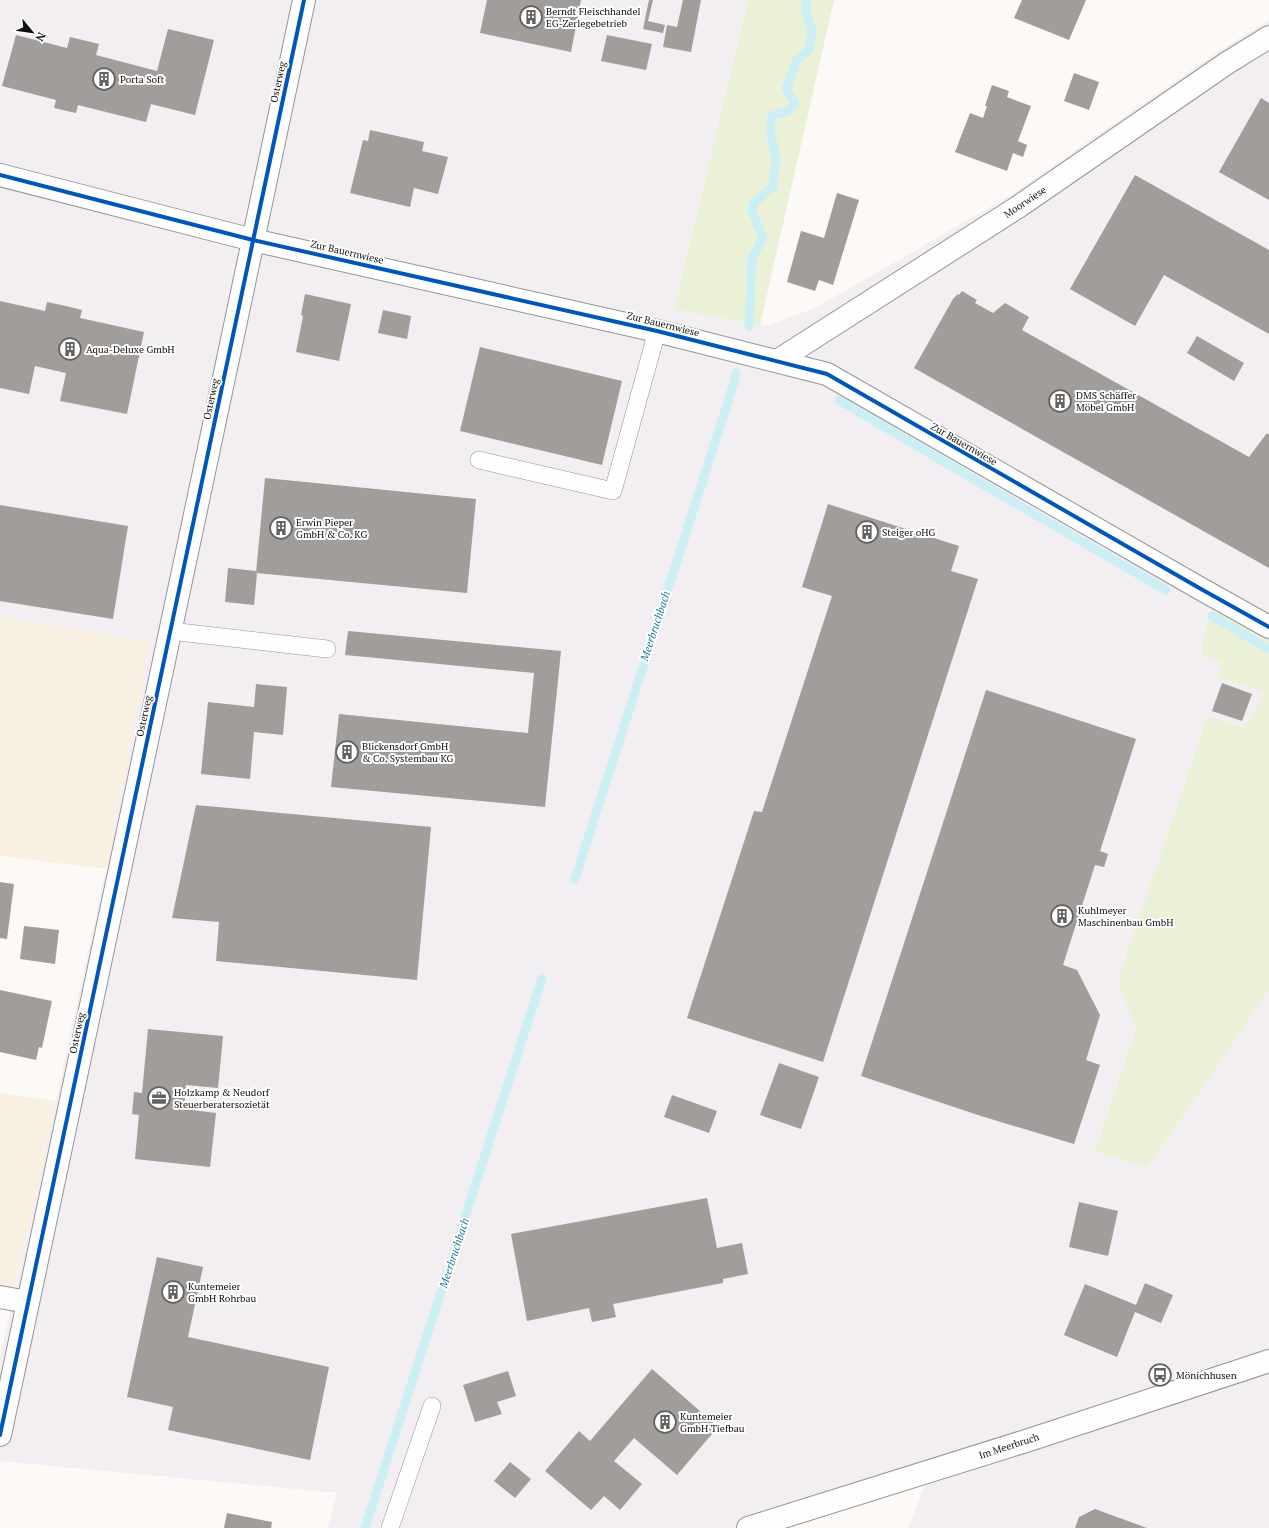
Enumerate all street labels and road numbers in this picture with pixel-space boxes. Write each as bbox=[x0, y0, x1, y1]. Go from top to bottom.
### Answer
street label: Osterweg bbox=[267, 59, 289, 104]
street label: Moorwiese bbox=[1001, 183, 1049, 221]
street label: Zur Bauernwiese bbox=[309, 237, 385, 267]
street label: Zur Bauernwiese bbox=[625, 309, 701, 339]
street label: Osterweg bbox=[200, 376, 222, 421]
street label: Zur Bauernwiese bbox=[928, 420, 1000, 468]
street label: Osterweg bbox=[133, 693, 155, 738]
street label: Osterweg bbox=[66, 1010, 88, 1055]
street label: Im Meerbruch bbox=[977, 1430, 1041, 1462]

